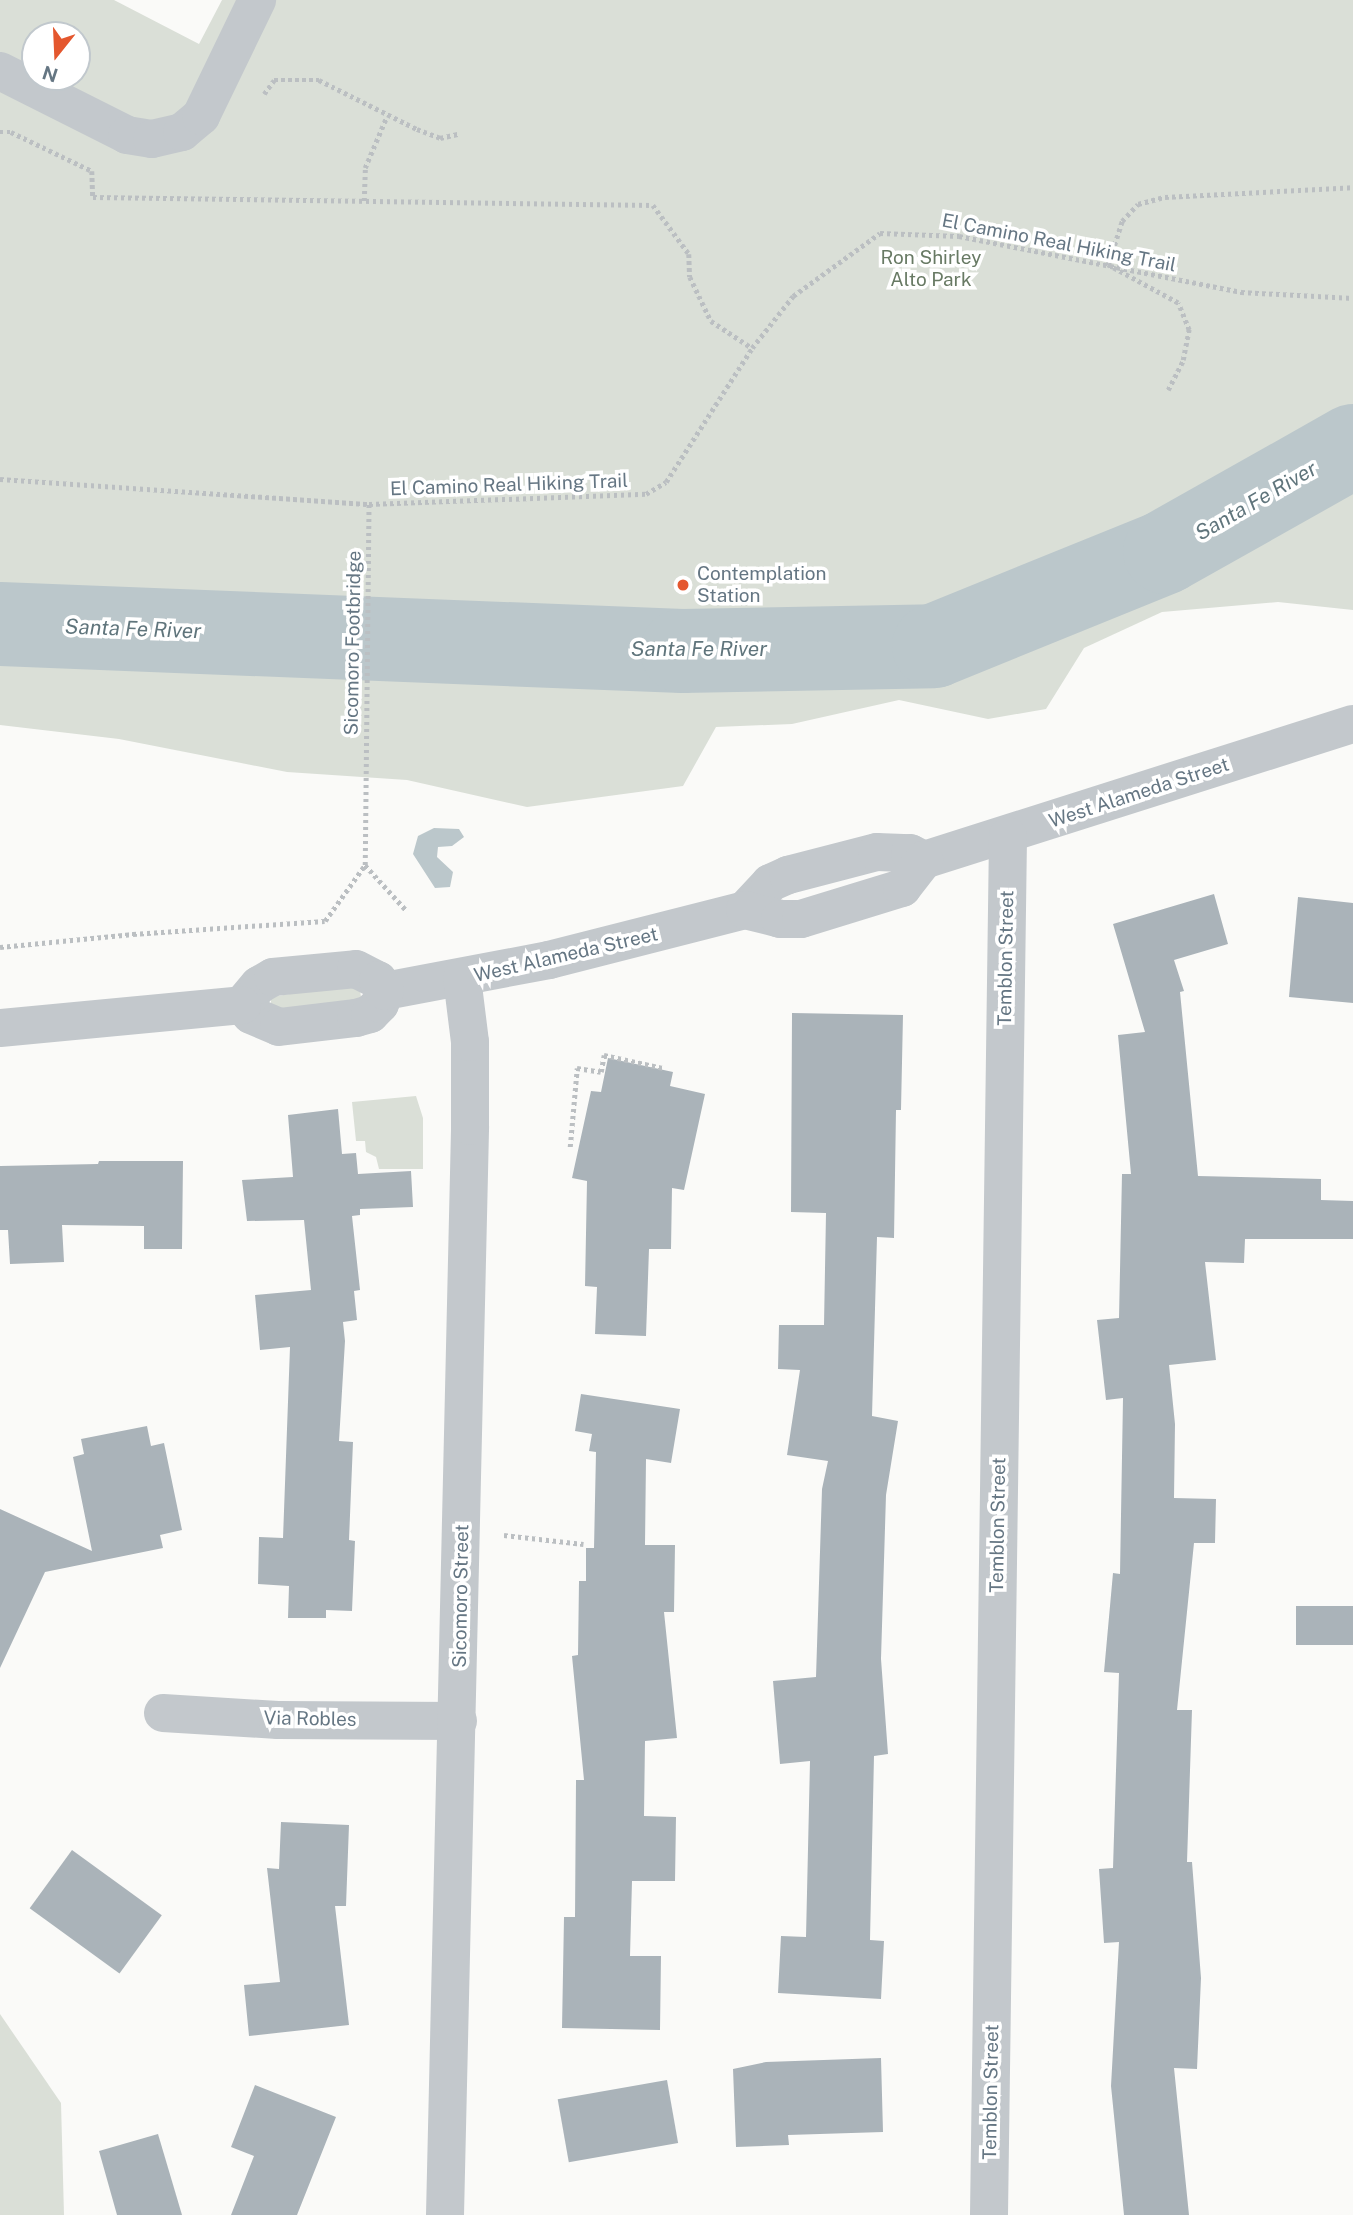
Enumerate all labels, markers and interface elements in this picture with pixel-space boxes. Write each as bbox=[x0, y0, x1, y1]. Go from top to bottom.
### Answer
north arrow bbox=[21, 21, 91, 91]
text: N bbox=[40, 61, 61, 87]
street label: El Camino Real Hiking Trail bbox=[940, 209, 1178, 277]
park label: Ron Shirley Alto Park bbox=[881, 247, 981, 291]
water label: Santa Fe River bbox=[1191, 456, 1321, 546]
street label: El Camino Real Hiking Trail bbox=[390, 469, 628, 501]
street label: Sicomoro Footbridge bbox=[340, 550, 366, 736]
place label: Contemplation Station bbox=[697, 563, 827, 607]
marker: Contemplation Station bbox=[675, 577, 691, 593]
water label: Santa Fe River bbox=[64, 614, 202, 644]
water label: Santa Fe River bbox=[631, 636, 767, 662]
street label: West Alameda Street bbox=[1046, 753, 1232, 833]
street label: Temblon Street bbox=[993, 890, 1019, 1026]
street label: West Alameda Street bbox=[472, 923, 660, 987]
street label: Temblon Street bbox=[985, 1457, 1011, 1593]
street label: Sicomoro Street bbox=[448, 1524, 474, 1668]
street label: Via Robles bbox=[263, 1707, 357, 1731]
street label: Temblon Street bbox=[978, 2024, 1004, 2160]

